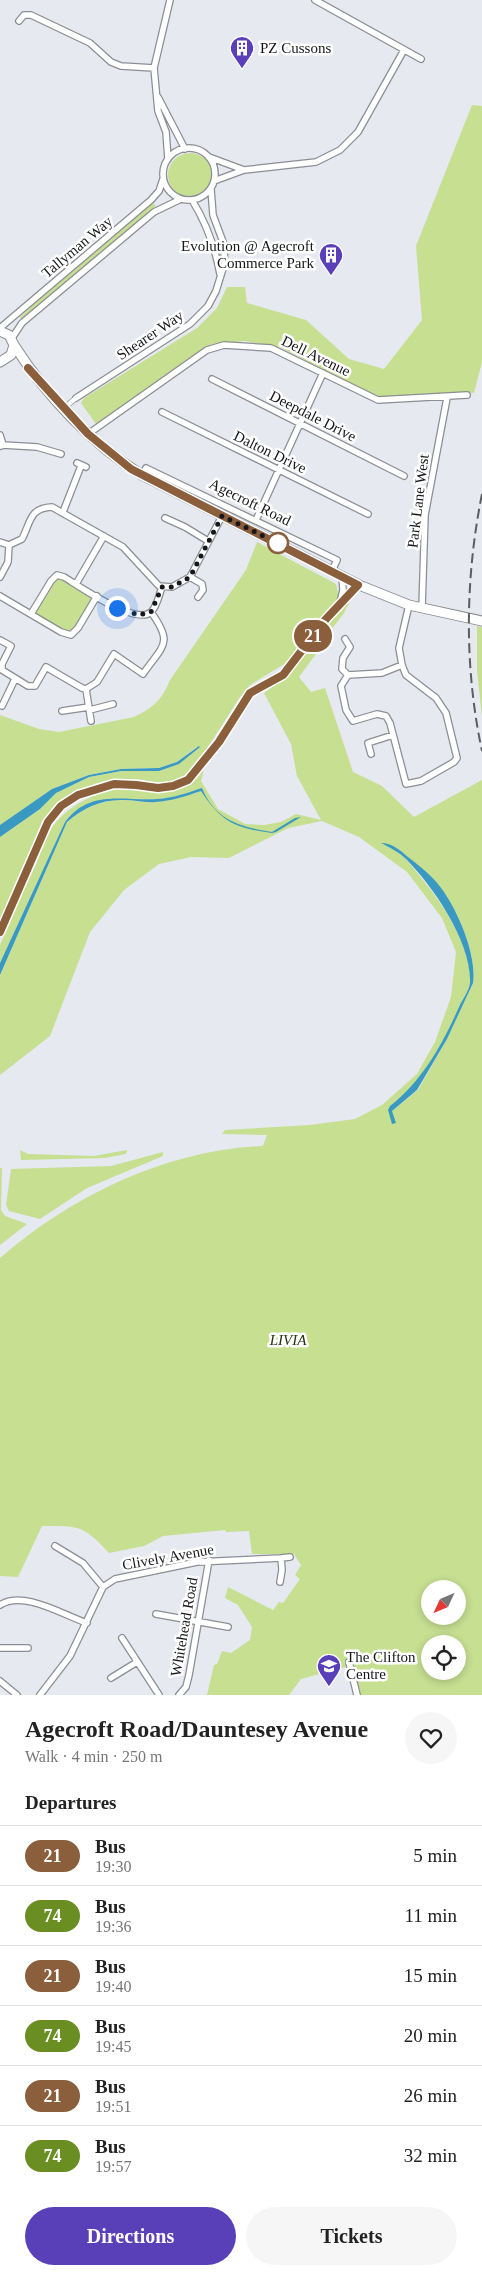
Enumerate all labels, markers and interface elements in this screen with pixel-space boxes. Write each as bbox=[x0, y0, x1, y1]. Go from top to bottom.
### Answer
building icon: PZ Cussons bbox=[229, 35, 255, 69]
place label: PZ Cussons bbox=[260, 40, 331, 56]
street label: Tallyman Way bbox=[39, 213, 116, 281]
place label: Evolution @ Agecroft Commerce Park bbox=[181, 238, 315, 271]
building icon: Evolution @ Agecroft Commerce Park bbox=[318, 242, 344, 276]
street label: Shearer Way bbox=[114, 307, 187, 363]
street label: Dell Avenue bbox=[279, 333, 353, 380]
street label: Deepdale Drive bbox=[267, 387, 359, 445]
street label: Dalton Drive bbox=[231, 428, 309, 477]
street label: Park Lane West bbox=[404, 452, 432, 549]
street label: Agecroft Road bbox=[207, 475, 294, 529]
unlabelled marker bbox=[267, 532, 289, 554]
your location bbox=[105, 596, 130, 621]
line badge: 21 bbox=[290, 620, 336, 652]
text: 21 bbox=[304, 626, 322, 646]
park label: LIVIA bbox=[269, 1332, 307, 1348]
street label: Clively Avenue bbox=[121, 1541, 215, 1573]
street label: Whitehead Road bbox=[167, 1576, 201, 1678]
north arrow bbox=[421, 1580, 466, 1625]
map controls bbox=[421, 1580, 466, 1680]
button: locate bbox=[421, 1635, 466, 1680]
place label: The Clifton Centre bbox=[346, 1649, 416, 1682]
school or university icon: The Clifton Centre bbox=[316, 1653, 342, 1687]
button: heart bbox=[405, 1712, 457, 1764]
text: Agecroft Road/Dauntesey Avenue bbox=[25, 1716, 368, 1742]
text: Walk · 4 min · 250 m bbox=[25, 1748, 162, 1765]
text: Departures bbox=[25, 1792, 116, 1813]
text: Bus bbox=[95, 1836, 126, 1857]
text: 5 min bbox=[413, 1845, 457, 1866]
text: 21 bbox=[44, 1846, 62, 1866]
text: 19:30 bbox=[95, 1858, 131, 1875]
text: Bus bbox=[95, 1896, 126, 1917]
text: 11 min bbox=[404, 1905, 457, 1926]
text: 74 bbox=[44, 1906, 62, 1926]
text: 19:36 bbox=[95, 1918, 131, 1935]
text: Bus bbox=[95, 1956, 126, 1977]
text: 15 min bbox=[404, 1965, 457, 1986]
text: 21 bbox=[44, 1966, 62, 1986]
text: 19:40 bbox=[95, 1978, 131, 1995]
text: Bus bbox=[95, 2016, 126, 2037]
text: 20 min bbox=[404, 2025, 457, 2046]
text: 74 bbox=[44, 2026, 62, 2046]
text: 19:45 bbox=[95, 2038, 131, 2055]
text: Bus bbox=[95, 2076, 126, 2097]
text: 26 min bbox=[404, 2085, 457, 2106]
text: 21 bbox=[44, 2086, 62, 2106]
text: 19:51 bbox=[95, 2098, 131, 2115]
text: Bus bbox=[95, 2136, 126, 2157]
text: 32 min bbox=[404, 2145, 457, 2166]
text: 74 bbox=[44, 2146, 62, 2166]
text: 19:57 bbox=[95, 2158, 131, 2175]
button: Directions bbox=[25, 2207, 236, 2265]
button: Tickets bbox=[246, 2207, 457, 2265]

